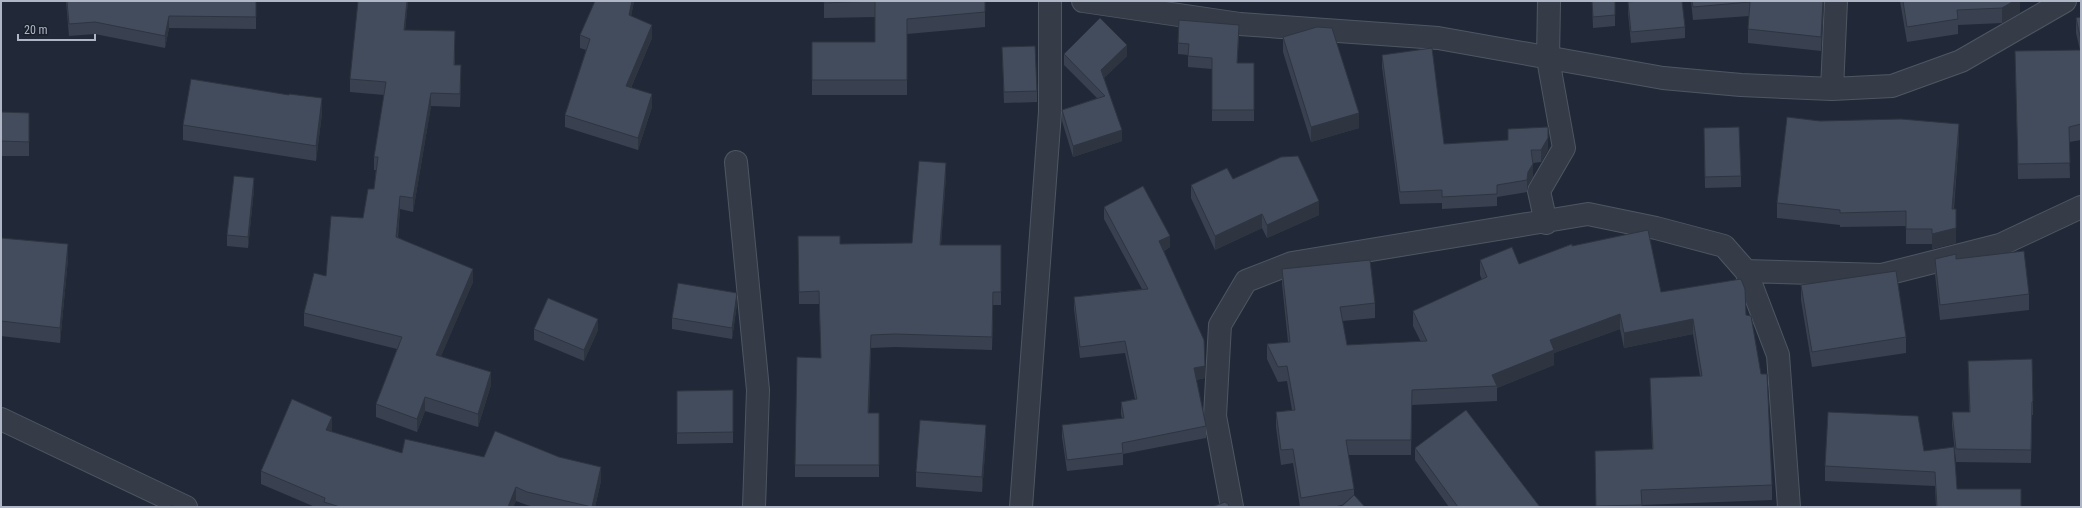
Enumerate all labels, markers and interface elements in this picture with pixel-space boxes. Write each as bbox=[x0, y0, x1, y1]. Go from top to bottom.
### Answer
scale bar bbox=[18, 16, 95, 42]
text: 20 m bbox=[24, 23, 48, 37]

